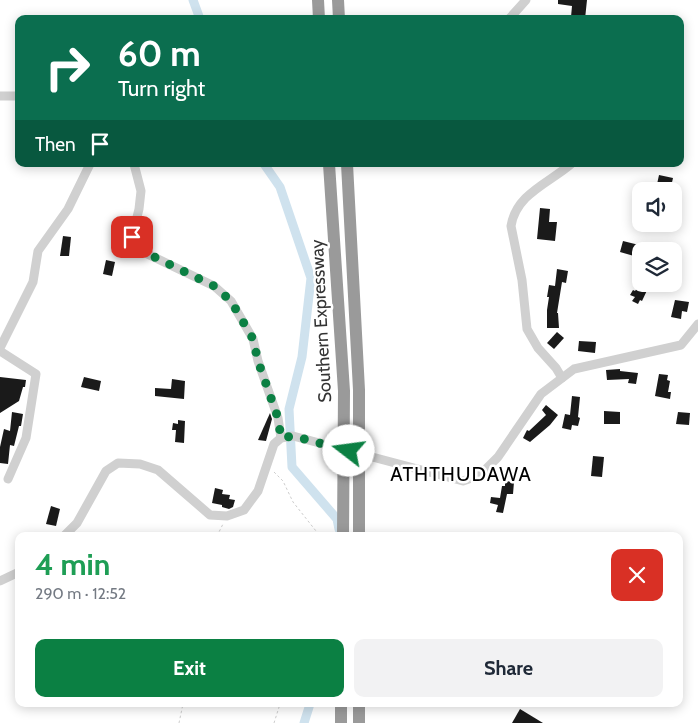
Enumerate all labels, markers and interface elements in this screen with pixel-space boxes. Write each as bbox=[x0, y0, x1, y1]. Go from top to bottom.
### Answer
text: 60 m bbox=[118, 32, 201, 75]
icon: right bbox=[35, 35, 100, 100]
text: Turn right bbox=[118, 75, 205, 102]
icon: arrive bbox=[86, 130, 114, 158]
text: Then bbox=[35, 133, 76, 156]
map controls bbox=[632, 182, 682, 292]
button: sound bbox=[632, 182, 682, 232]
pin bbox=[111, 216, 153, 258]
icon: arrive bbox=[118, 223, 146, 251]
street label: Southern Expressway bbox=[306, 239, 336, 403]
button: layers bbox=[632, 242, 682, 292]
position arrow bbox=[322, 424, 374, 476]
district label: ATHTHUDAWA bbox=[390, 462, 532, 486]
text: 4 min bbox=[35, 546, 110, 583]
button: close bbox=[611, 549, 663, 601]
text: 290 m · 12:52 bbox=[35, 584, 126, 603]
button: Exit bbox=[35, 639, 344, 697]
button: Share bbox=[354, 639, 663, 697]

